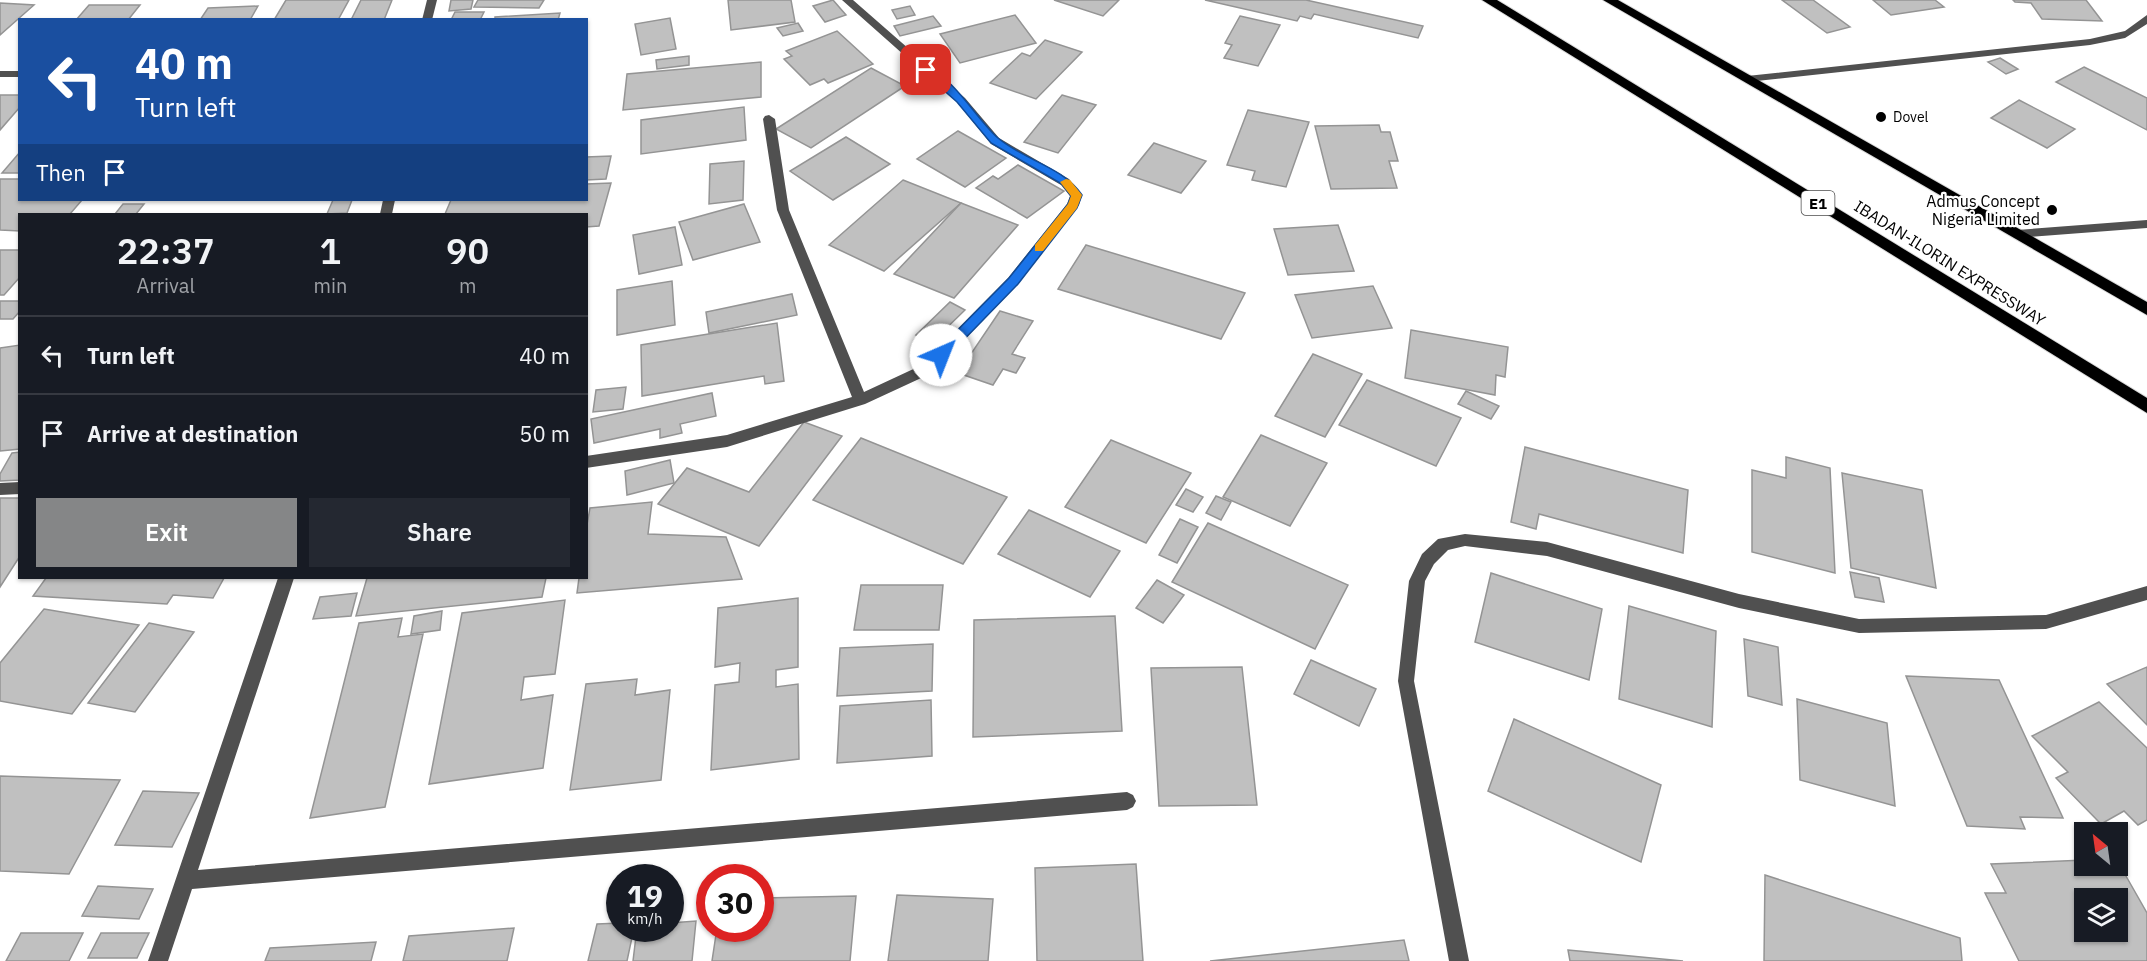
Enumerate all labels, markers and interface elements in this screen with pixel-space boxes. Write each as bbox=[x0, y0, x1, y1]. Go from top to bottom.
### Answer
text: 40 m bbox=[135, 36, 233, 91]
icon: left bbox=[36, 42, 114, 120]
pin bbox=[900, 44, 951, 95]
icon: arrive bbox=[909, 53, 942, 86]
text: Turn left bbox=[135, 89, 236, 124]
place label: Dovel bbox=[1893, 108, 1929, 126]
marker: Dovel bbox=[1874, 110, 1888, 124]
icon: arrive bbox=[98, 156, 131, 189]
text: Then bbox=[36, 158, 86, 187]
road number: E1 bbox=[1802, 191, 1834, 215]
place label: Admus Concept Nigeria Limited bbox=[1926, 191, 2040, 229]
street label: IBADAN-ILORIN EXPRESSWAY bbox=[1851, 196, 2050, 331]
marker: Admus Concept Nigeria Limited bbox=[2045, 203, 2059, 217]
text: 22:37 bbox=[117, 227, 215, 274]
text: 1 bbox=[320, 227, 341, 274]
text: 90 bbox=[446, 227, 489, 274]
text: Arrival bbox=[137, 272, 195, 299]
text: min bbox=[313, 272, 347, 299]
text: m bbox=[459, 272, 476, 299]
position arrow bbox=[909, 323, 973, 387]
icon: left bbox=[36, 339, 69, 372]
text: Turn left bbox=[87, 341, 175, 370]
text: 40 m bbox=[519, 341, 570, 370]
icon: arrive bbox=[36, 417, 69, 450]
text: Arrive at destination bbox=[87, 419, 298, 448]
text: 50 m bbox=[519, 419, 570, 448]
button: Exit bbox=[36, 498, 297, 567]
button: Share bbox=[309, 498, 570, 567]
north arrow bbox=[2074, 822, 2128, 876]
map controls bbox=[2074, 822, 2128, 942]
speed limit sign: 30 bbox=[696, 864, 774, 942]
text: 19 bbox=[627, 876, 663, 915]
button: layers bbox=[2074, 888, 2128, 942]
text: km/h bbox=[627, 909, 663, 928]

